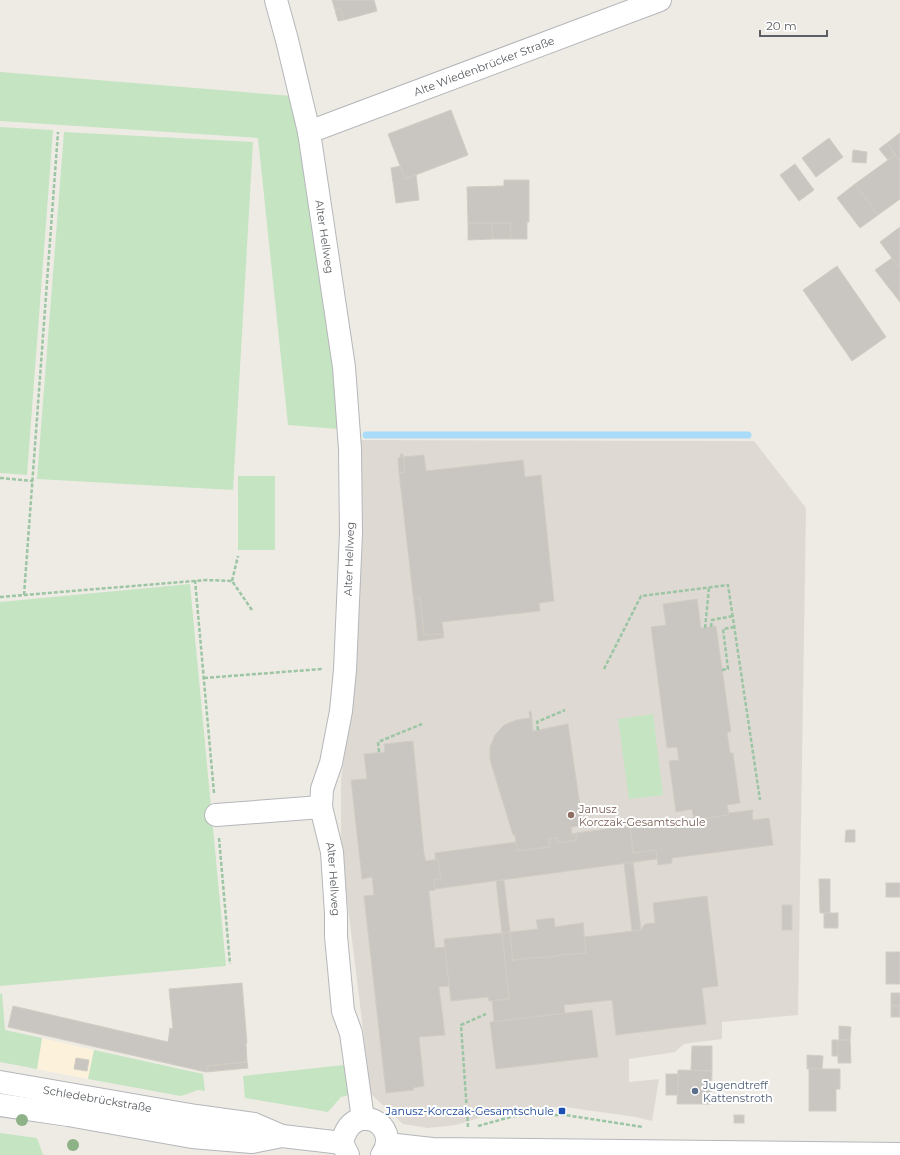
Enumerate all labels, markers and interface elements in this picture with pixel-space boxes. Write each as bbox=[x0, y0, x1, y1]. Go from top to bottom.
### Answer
scale bar bbox=[760, 12, 827, 38]
text: 20 m bbox=[766, 18, 797, 33]
street label: Alte Wiedenbrücker Straße bbox=[412, 33, 557, 99]
street label: Alter Hellweg bbox=[312, 199, 337, 275]
street label: Alter Hellweg bbox=[341, 522, 357, 596]
place label: Janusz Korczak-Gesamtschule bbox=[578, 802, 706, 829]
marker: Janusz Korczak-Gesamtschule bbox=[566, 810, 576, 820]
street label: Alter Hellweg bbox=[323, 840, 343, 916]
place label: Jugendtreff Kattenstroth bbox=[702, 1078, 773, 1105]
street label: Schledebrückstraße bbox=[42, 1083, 153, 1115]
marker: Jugendtreff Kattenstroth bbox=[690, 1086, 700, 1096]
place label: Janusz-Korczak-Gesamtschule bbox=[385, 1104, 554, 1118]
marker: Janusz-Korczak-Gesamtschule bbox=[557, 1106, 567, 1116]

